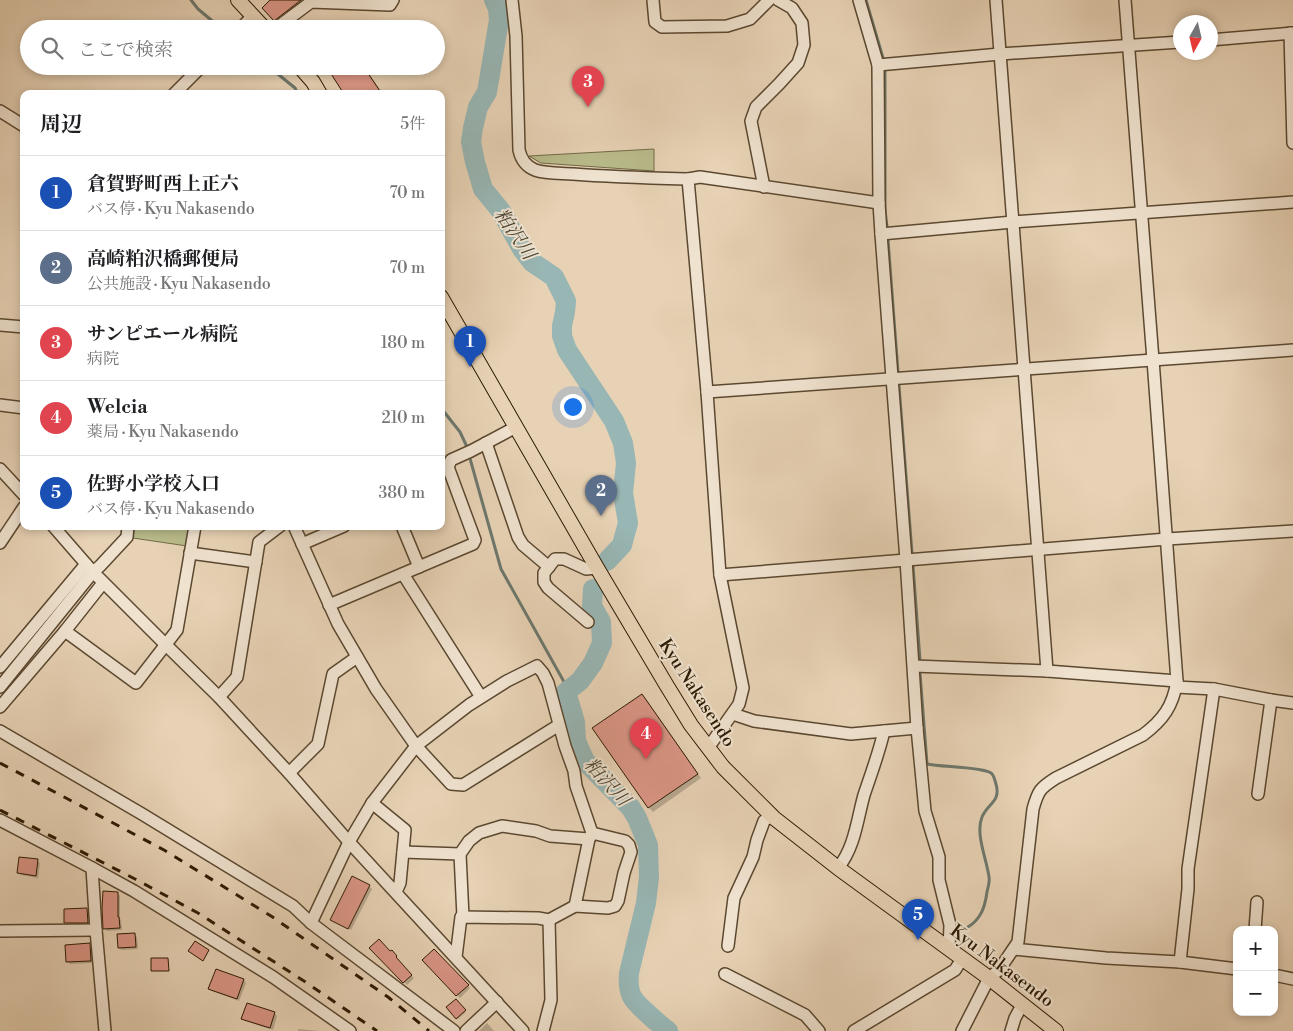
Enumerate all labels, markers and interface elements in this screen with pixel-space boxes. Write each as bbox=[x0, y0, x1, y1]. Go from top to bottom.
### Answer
north arrow bbox=[1173, 15, 1218, 60]
search box bbox=[20, 20, 445, 75]
icon: search bbox=[38, 34, 66, 62]
text: ここで検索 bbox=[78, 38, 173, 62]
pin: 3 bbox=[572, 66, 604, 107]
text: 周辺 bbox=[40, 112, 82, 138]
text: 5件 bbox=[400, 114, 425, 134]
text: 倉賀野町西上正六 bbox=[87, 172, 239, 196]
text: 1 bbox=[52, 183, 60, 203]
text: 70 m bbox=[389, 183, 425, 203]
text: バス停 · Kyu Nakasendo bbox=[87, 199, 255, 219]
water label: 粕沢川 bbox=[489, 204, 542, 266]
text: 高崎粕沢橋郵便局 bbox=[87, 247, 239, 271]
text: 2 bbox=[51, 258, 61, 278]
text: 70 m bbox=[389, 258, 425, 278]
text: 公共施設 · Kyu Nakasendo bbox=[87, 274, 271, 294]
text: サンピエール病院 bbox=[87, 322, 238, 346]
pin: 1 bbox=[454, 326, 486, 367]
text: 3 bbox=[51, 333, 61, 353]
text: 180 m bbox=[381, 333, 425, 353]
text: 病院 bbox=[87, 349, 119, 369]
your location bbox=[560, 394, 586, 420]
text: Welcia bbox=[87, 395, 147, 419]
text: 4 bbox=[51, 408, 61, 428]
text: 210 m bbox=[381, 408, 425, 428]
text: 薬局 · Kyu Nakasendo bbox=[87, 422, 239, 442]
text: 佐野小学校入口 bbox=[87, 472, 220, 496]
pin: 2 bbox=[585, 475, 617, 516]
text: 5 bbox=[51, 483, 61, 503]
text: 380 m bbox=[378, 483, 425, 503]
text: バス停 · Kyu Nakasendo bbox=[87, 499, 255, 519]
street label: Kyu Nakasendo bbox=[653, 635, 741, 751]
pin: 4 bbox=[630, 718, 662, 759]
water label: 粕沢川 bbox=[579, 753, 636, 813]
pin: 5 bbox=[902, 899, 934, 940]
street label: Kyu Nakasendo bbox=[945, 919, 1059, 1013]
map controls bbox=[1233, 926, 1278, 1016]
button: + bbox=[1233, 926, 1278, 971]
button: − bbox=[1233, 971, 1278, 1016]

